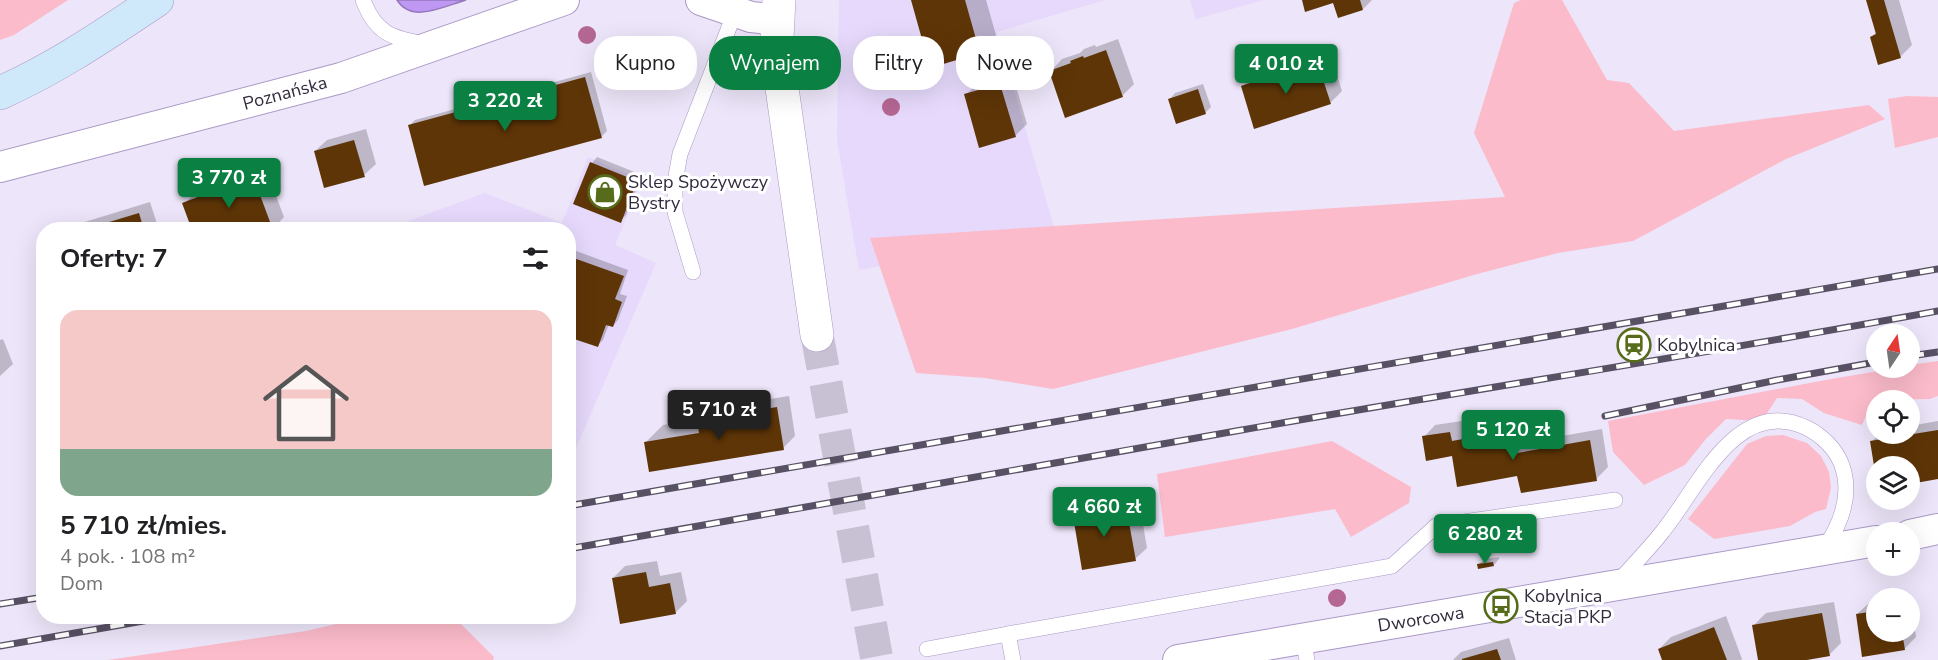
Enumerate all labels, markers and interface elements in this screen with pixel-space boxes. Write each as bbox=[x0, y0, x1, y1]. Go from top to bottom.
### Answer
chip: Kupno bbox=[594, 36, 697, 90]
chip: Wynajem bbox=[709, 36, 841, 90]
chip: Filtry bbox=[853, 36, 944, 90]
chip: Nowe bbox=[956, 36, 1054, 90]
pin: 4 010 zł bbox=[1224, 44, 1348, 95]
text: 4 010 zł bbox=[1249, 50, 1323, 77]
street label: Poznańska bbox=[240, 70, 330, 116]
pin: 3 220 zł bbox=[443, 81, 567, 132]
text: 3 220 zł bbox=[468, 87, 542, 114]
pin: 3 770 zł bbox=[167, 158, 291, 209]
text: 3 770 zł bbox=[192, 164, 266, 191]
place label: Sklep Spożywczy Bystry bbox=[628, 170, 769, 215]
shop icon: Sklep Spożywczy Bystry bbox=[587, 174, 623, 210]
text: Oferty: 7 bbox=[60, 241, 167, 276]
icon: filters bbox=[519, 242, 552, 275]
north arrow bbox=[1866, 324, 1920, 378]
map controls bbox=[1866, 324, 1920, 642]
station icon: Kobylnica bbox=[1616, 327, 1652, 363]
place label: Kobylnica bbox=[1657, 333, 1735, 357]
icon: home bbox=[252, 349, 360, 457]
pin: 5 710 zł bbox=[657, 390, 781, 441]
button: locate bbox=[1866, 390, 1920, 444]
text: 5 710 zł bbox=[682, 396, 756, 423]
pin: 5 120 zł bbox=[1451, 410, 1575, 461]
text: 5 120 zł bbox=[1476, 416, 1550, 443]
button: layers bbox=[1866, 456, 1920, 510]
pin: 4 660 zł bbox=[1042, 487, 1166, 538]
text: 4 660 zł bbox=[1067, 493, 1141, 520]
text: 5 710 zł/mies. bbox=[60, 508, 227, 543]
pin: 6 280 zł bbox=[1423, 514, 1547, 565]
text: 6 280 zł bbox=[1448, 520, 1522, 547]
button: + bbox=[1866, 522, 1920, 576]
text: 4 pok. · 108 m² bbox=[60, 543, 195, 570]
text: Dom bbox=[60, 570, 103, 597]
place label: Kobylnica Stacja PKP bbox=[1524, 584, 1612, 629]
bus stop icon: Kobylnica Stacja PKP bbox=[1483, 588, 1519, 624]
button: − bbox=[1866, 588, 1920, 642]
street label: Dworcowa bbox=[1376, 600, 1466, 638]

